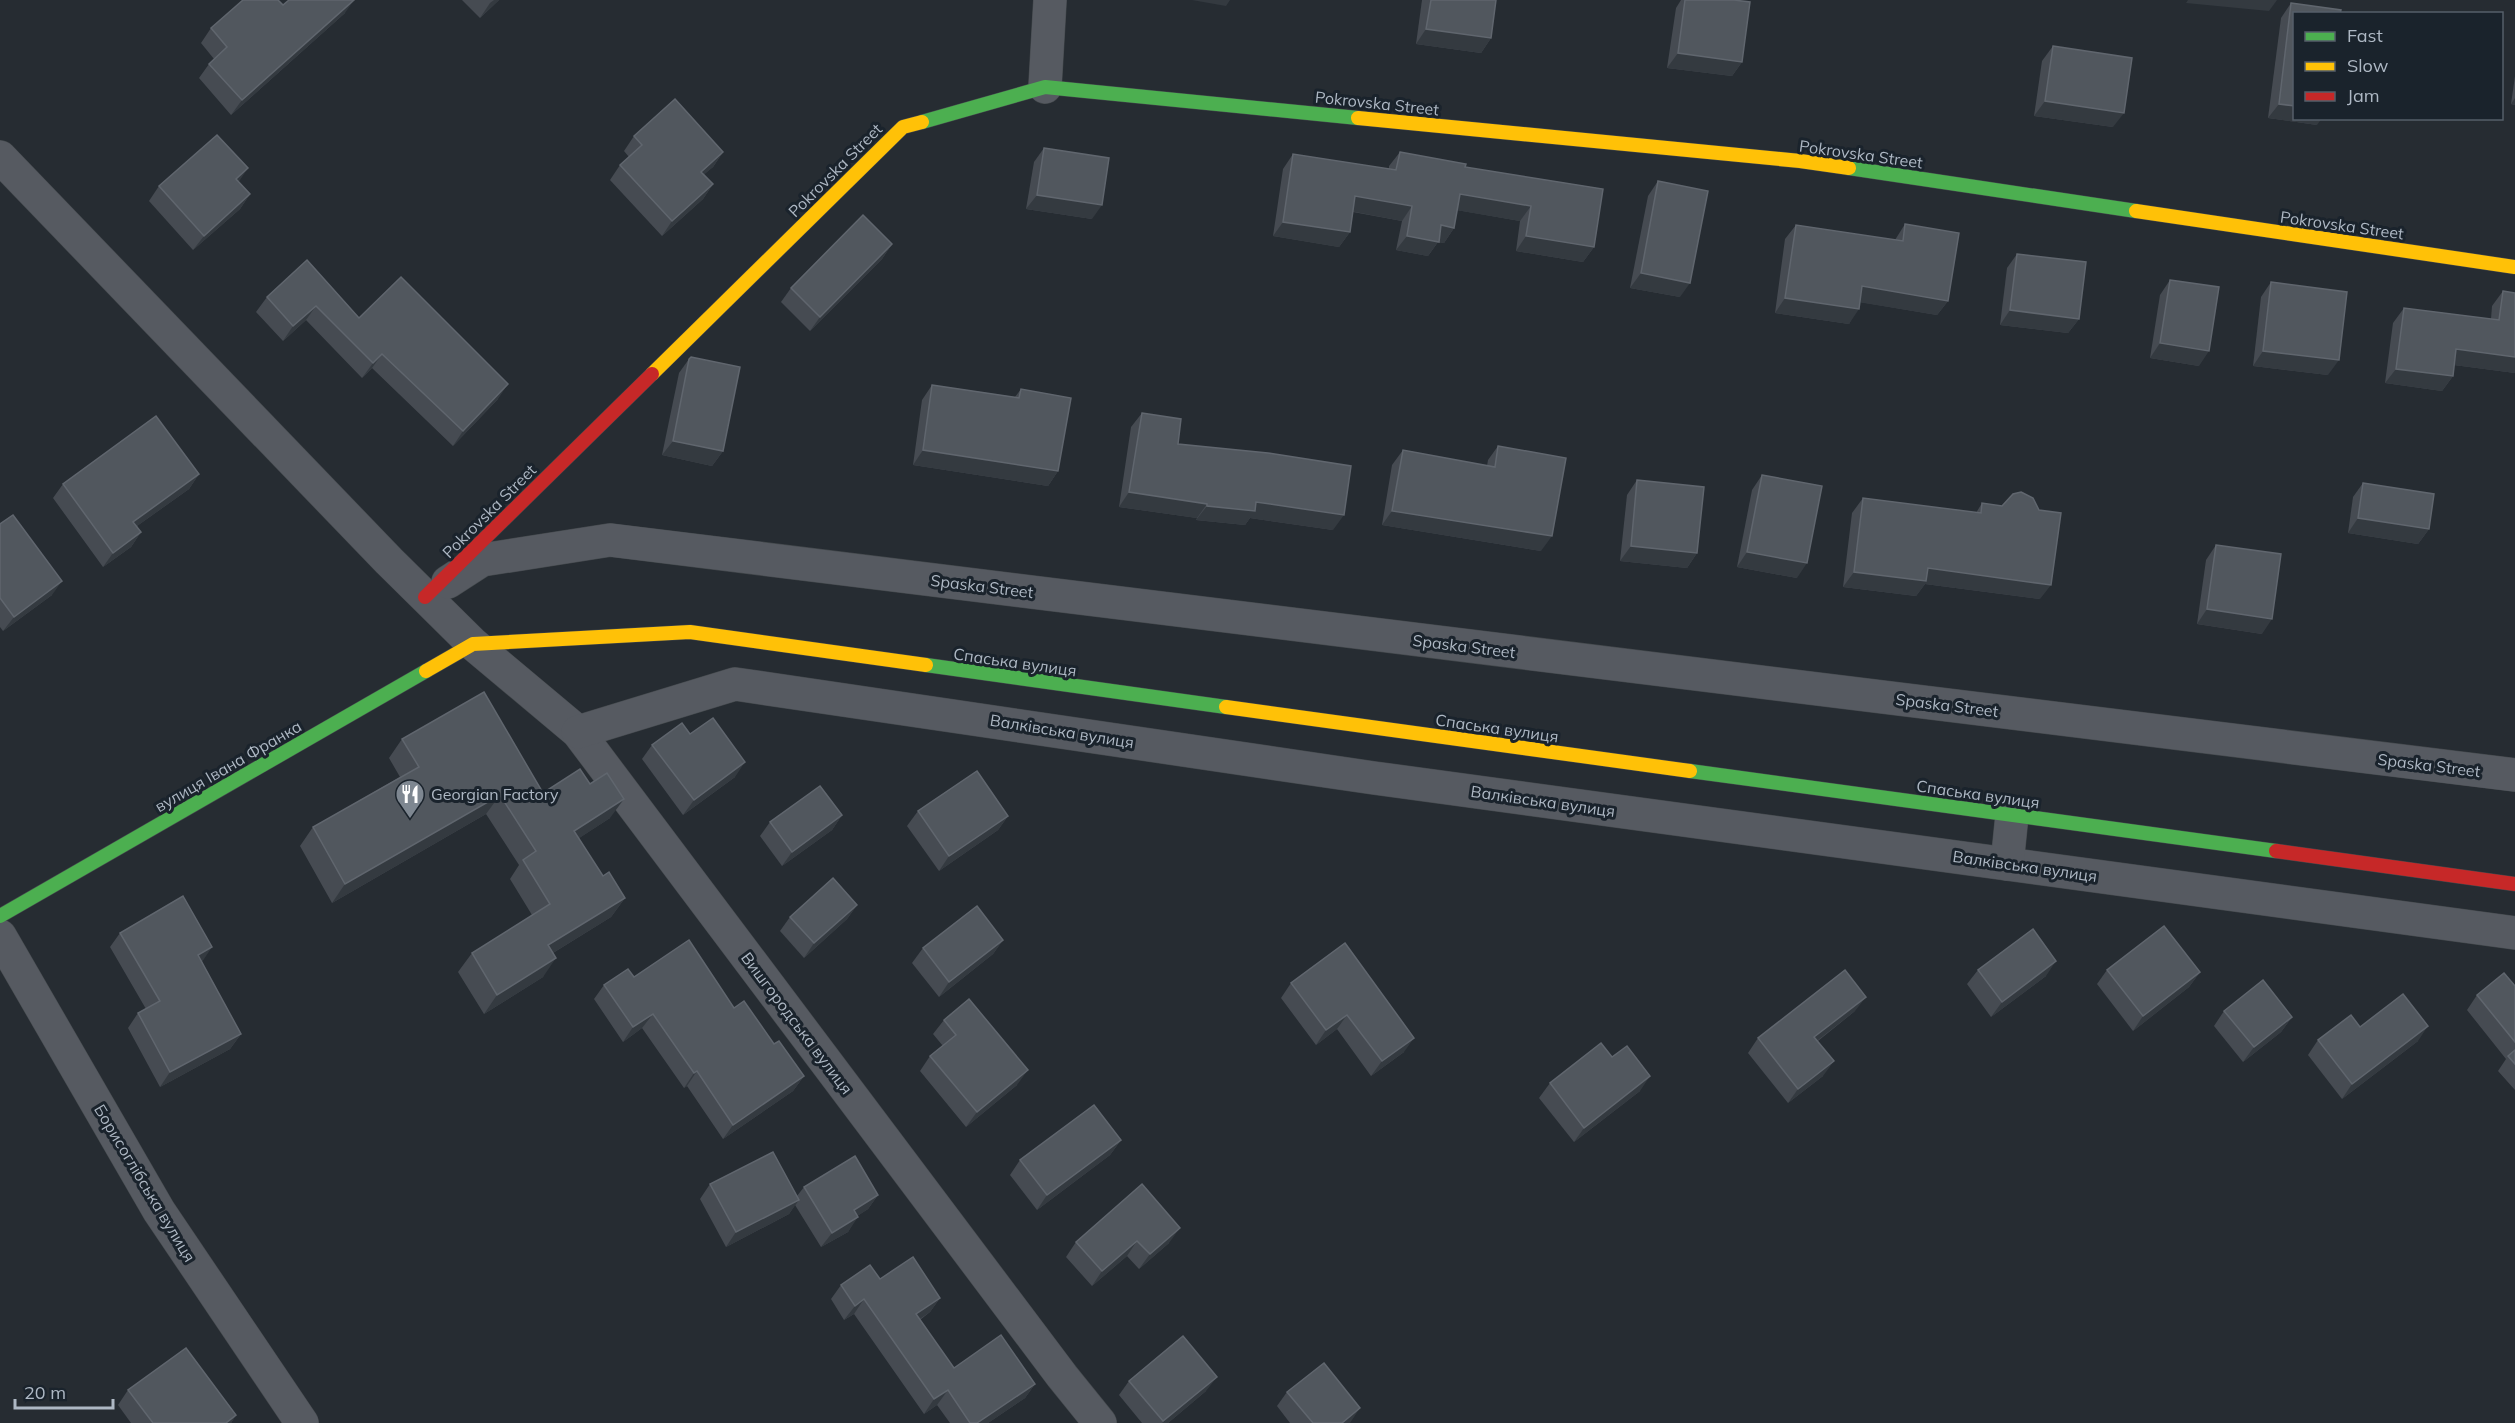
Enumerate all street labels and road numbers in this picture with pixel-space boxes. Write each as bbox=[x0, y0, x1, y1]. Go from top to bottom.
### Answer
street label: Pokrovska Street bbox=[1314, 87, 1440, 119]
street label: Pokrovska Street bbox=[784, 119, 886, 221]
street label: Pokrovska Street bbox=[1798, 135, 1924, 173]
street label: Pokrovska Street bbox=[2279, 206, 2405, 244]
street label: Pokrovska Street bbox=[438, 460, 540, 562]
street label: Spaska Street bbox=[930, 570, 1035, 602]
street label: Spaska Street bbox=[1412, 630, 1517, 662]
street label: Спаська вулиця bbox=[952, 643, 1078, 681]
street label: Spaska Street bbox=[1895, 689, 2000, 721]
street label: Спаська вулиця bbox=[1434, 709, 1560, 747]
street label: Валківська вулиця bbox=[989, 710, 1135, 752]
street label: вулиця Івана Франка bbox=[151, 716, 305, 816]
street label: Spaska Street bbox=[2377, 749, 2482, 781]
street label: Спаська вулиця bbox=[1915, 775, 2041, 813]
street label: Валківська вулиця bbox=[1470, 781, 1616, 821]
street label: Валківська вулиця bbox=[1952, 846, 2098, 886]
street label: Вишгородська вулиця bbox=[737, 948, 857, 1098]
street label: Борисоглібська вулиця bbox=[90, 1101, 200, 1265]

